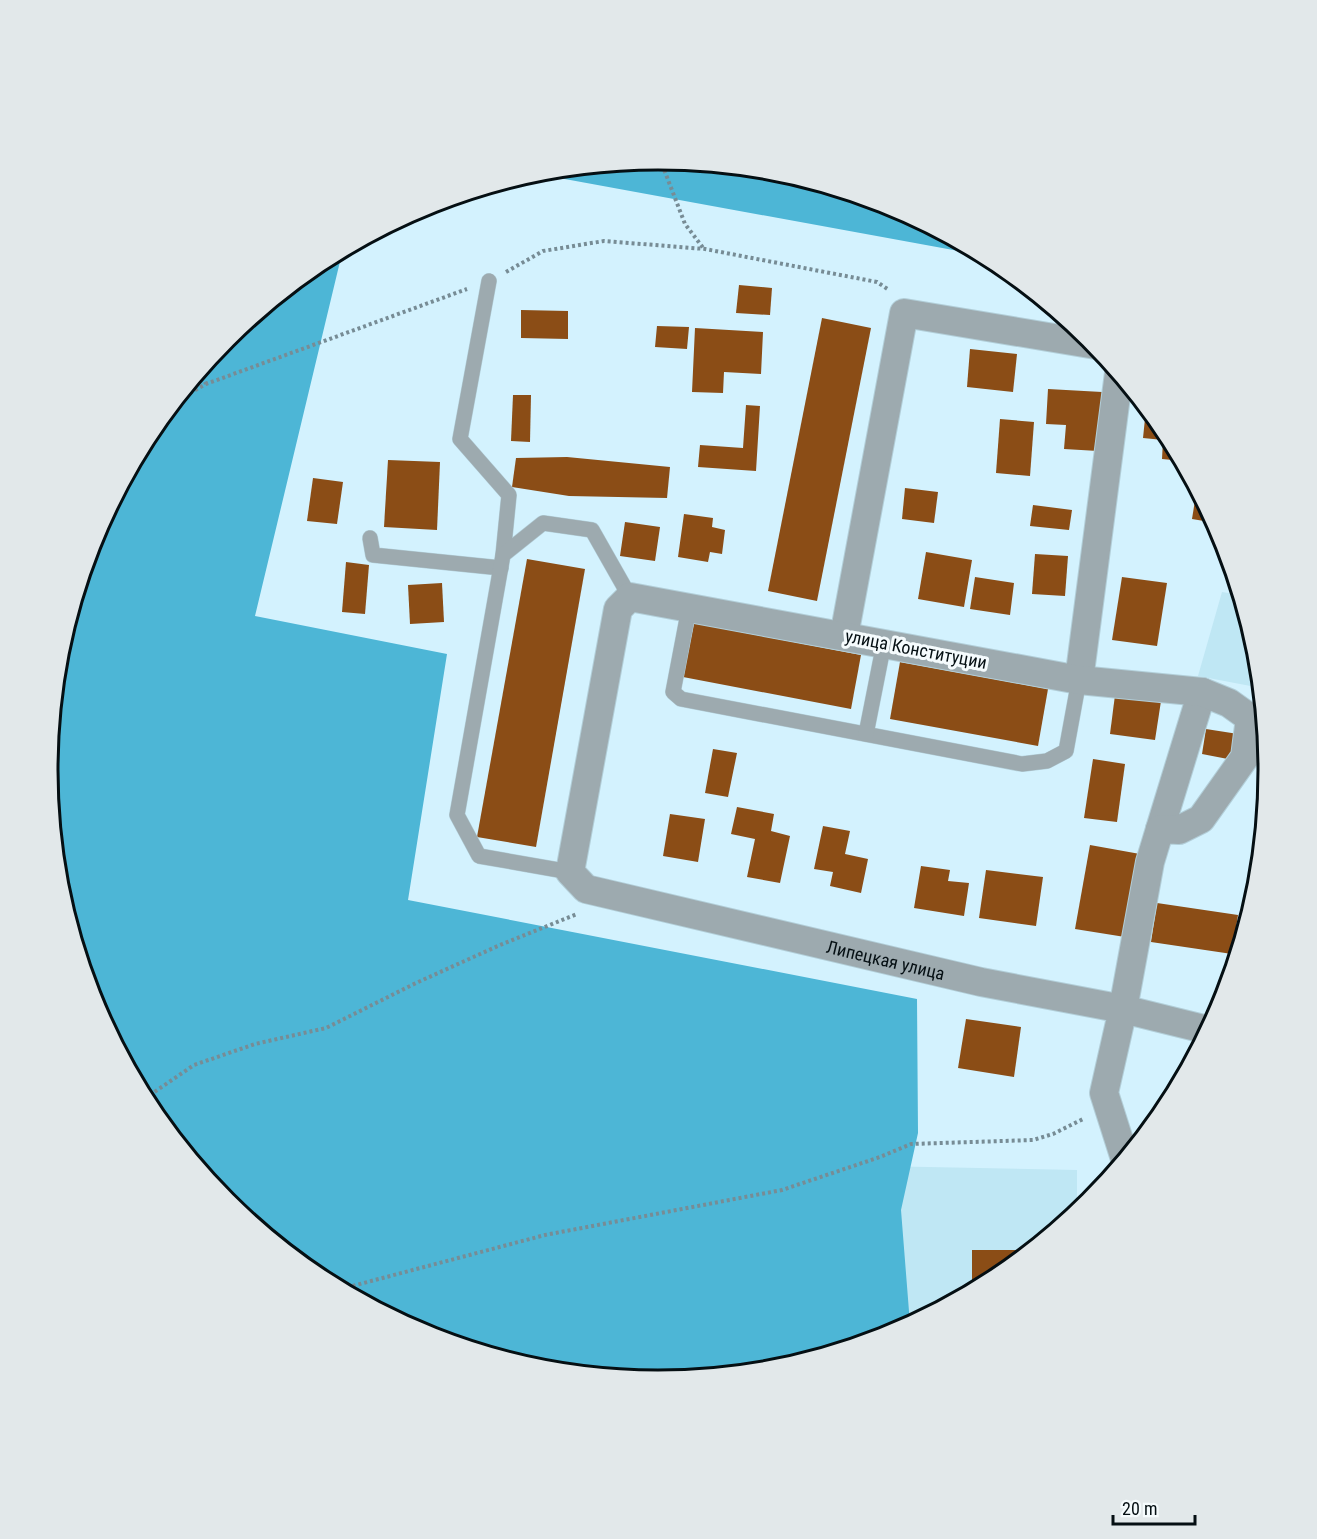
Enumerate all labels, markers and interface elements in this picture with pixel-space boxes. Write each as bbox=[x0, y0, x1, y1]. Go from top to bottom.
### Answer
street label: улица Конституции bbox=[843, 625, 989, 673]
street label: Липецкая улица bbox=[824, 935, 947, 984]
scale bar bbox=[1113, 1488, 1196, 1526]
text: 20 m bbox=[1122, 1498, 1157, 1519]

